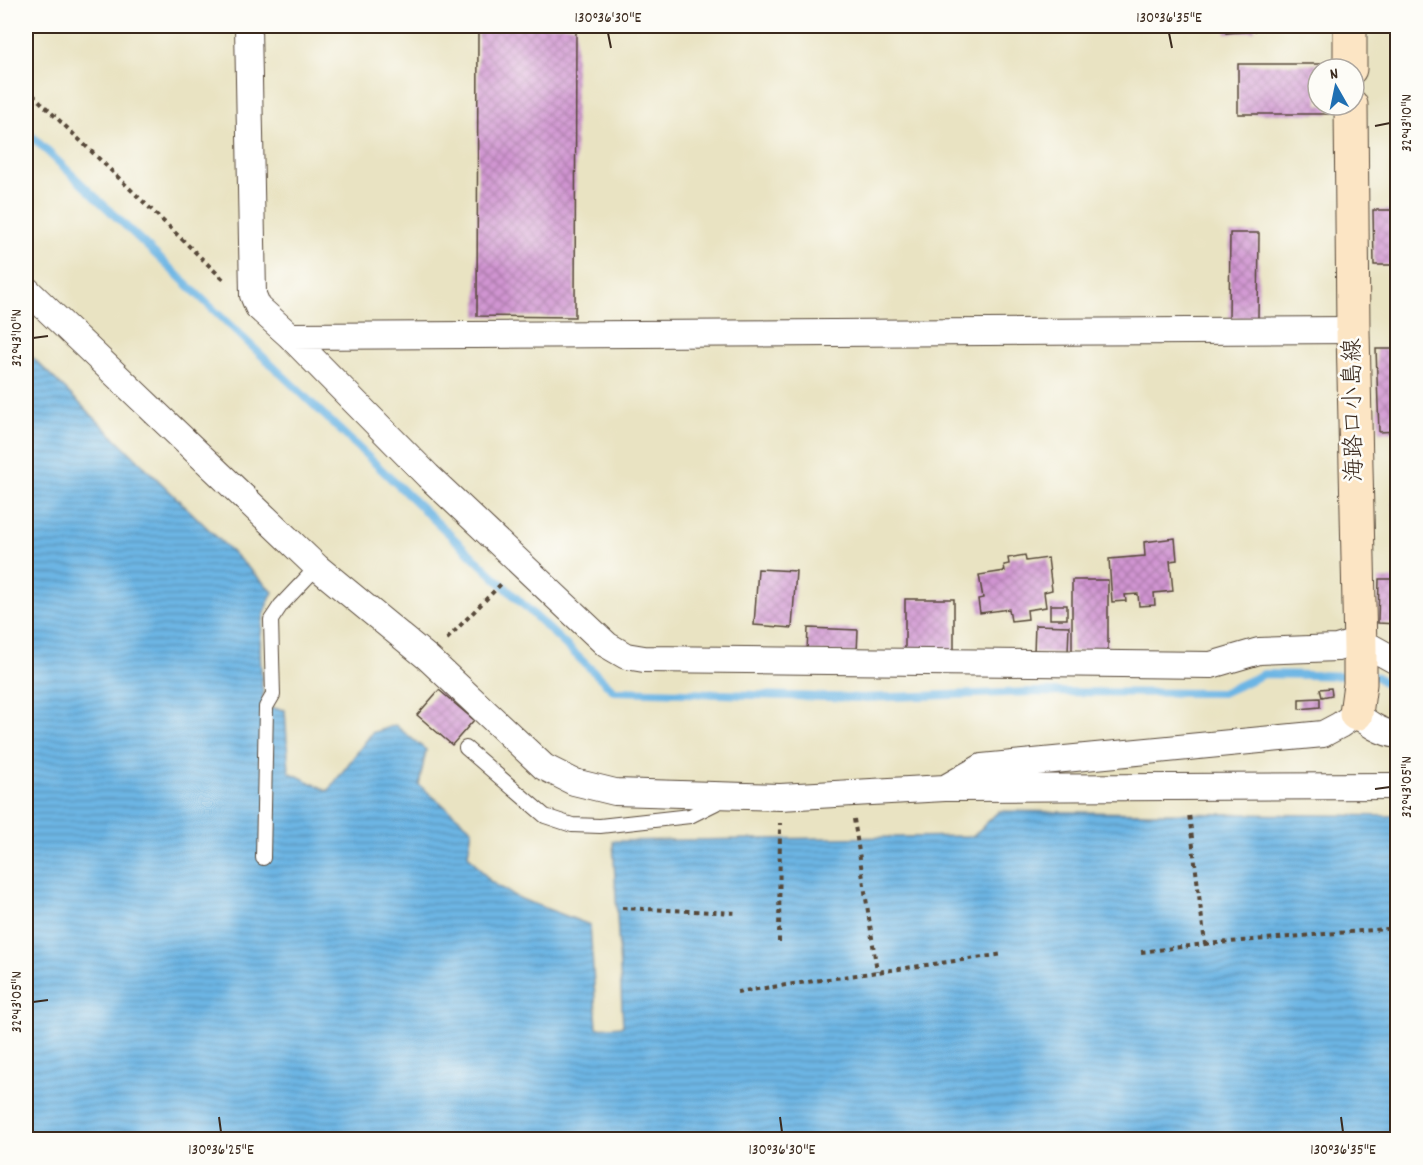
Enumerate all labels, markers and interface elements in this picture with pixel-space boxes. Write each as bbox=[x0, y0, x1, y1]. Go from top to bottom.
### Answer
text: 130°36'30"E bbox=[575, 8, 642, 30]
text: 130°36'35"E bbox=[1136, 8, 1202, 30]
north arrow bbox=[1306, 57, 1366, 117]
text: N bbox=[1328, 63, 1340, 87]
text: 32°43'10"N bbox=[1397, 94, 1419, 152]
text: 32°43'10"N bbox=[7, 309, 29, 367]
street label: 海路口小島線 bbox=[1337, 338, 1373, 482]
text: 32°43'05"N bbox=[1397, 756, 1419, 818]
text: 32°43'05"N bbox=[7, 971, 29, 1033]
text: 130°36'25"E bbox=[188, 1140, 254, 1162]
text: 130°36'30"E bbox=[749, 1140, 816, 1162]
text: 130°36'35"E bbox=[1310, 1140, 1376, 1162]

